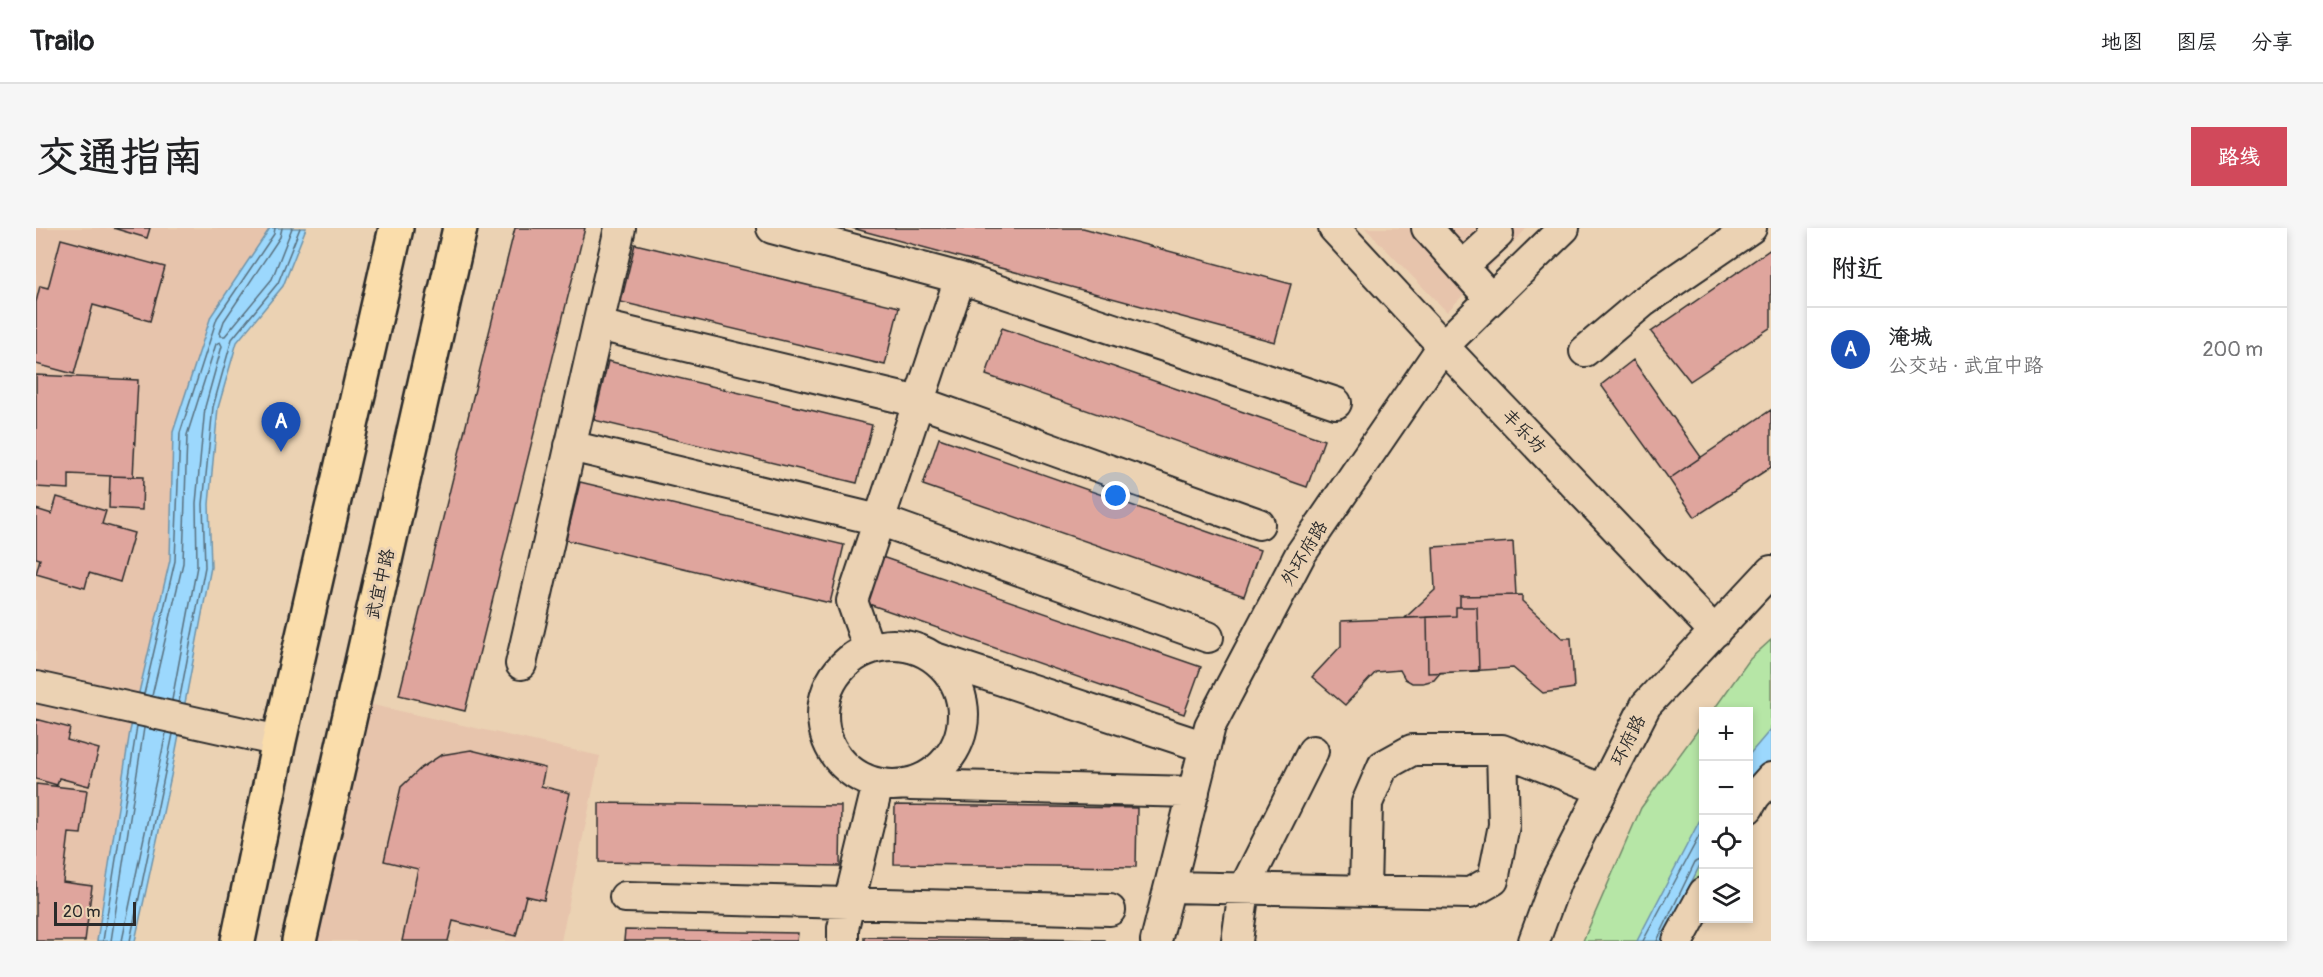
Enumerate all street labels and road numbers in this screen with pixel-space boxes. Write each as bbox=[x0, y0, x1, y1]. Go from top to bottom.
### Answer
street label: 丰乐坊 bbox=[1497, 404, 1551, 459]
street label: 外环府路 bbox=[1276, 516, 1333, 590]
street label: 武宜中路 bbox=[361, 546, 400, 622]
street label: 环府路 bbox=[1606, 711, 1651, 770]

